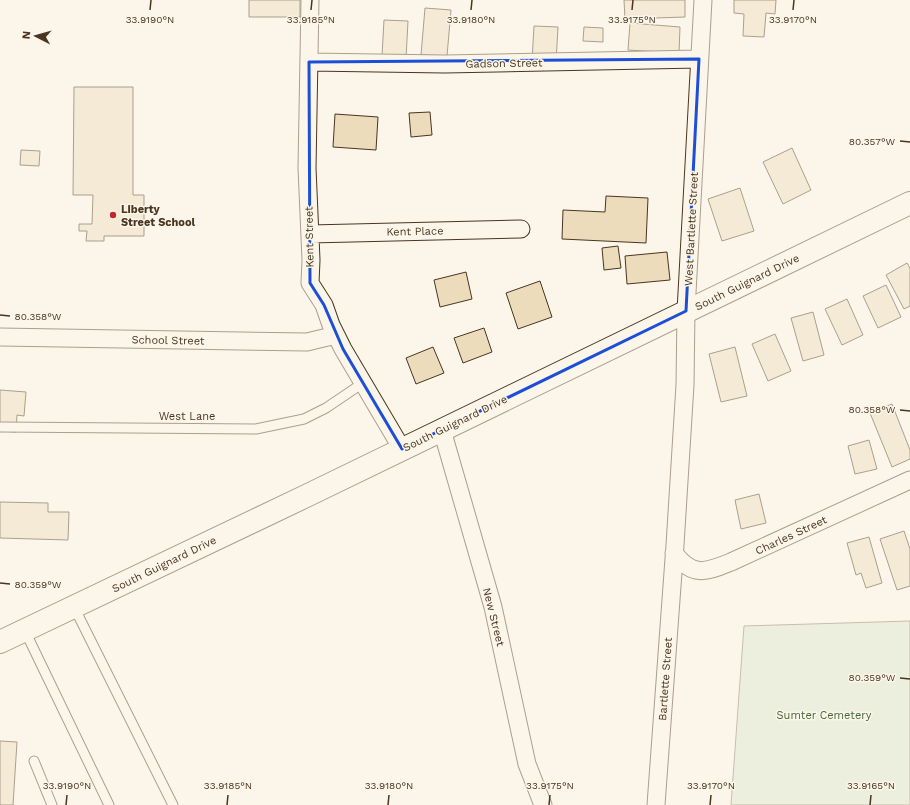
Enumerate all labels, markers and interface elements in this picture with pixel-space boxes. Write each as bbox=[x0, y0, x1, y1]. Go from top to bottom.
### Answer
text: 33.9190°N bbox=[126, 14, 174, 25]
text: 33.9185°N bbox=[287, 14, 335, 25]
text: 33.9180°N bbox=[447, 14, 495, 25]
text: 33.9175°N bbox=[608, 14, 656, 25]
text: 33.9170°N bbox=[769, 14, 817, 25]
north arrow bbox=[16, 16, 56, 56]
text: N bbox=[20, 30, 33, 40]
street label: Gadson Street bbox=[465, 56, 543, 71]
text: 80.357°W bbox=[849, 136, 896, 147]
street label: West Bartlette Street bbox=[682, 171, 701, 286]
place label: Liberty Street School bbox=[121, 203, 196, 229]
street label: Kent Street bbox=[302, 206, 317, 268]
marker: Liberty Street School bbox=[108, 210, 118, 220]
street label: Kent Place bbox=[386, 225, 444, 238]
street label: South Guignard Drive bbox=[693, 252, 802, 313]
text: 80.358°W bbox=[15, 311, 62, 322]
street label: School Street bbox=[131, 333, 205, 348]
street label: South Guignard Drive bbox=[401, 393, 510, 454]
text: 80.358°W bbox=[849, 404, 896, 415]
street label: West Lane bbox=[159, 410, 215, 423]
street label: Charles Street bbox=[753, 513, 829, 558]
street label: South Guignard Drive bbox=[110, 534, 219, 595]
text: 80.359°W bbox=[15, 579, 62, 590]
street label: New Street bbox=[480, 586, 507, 648]
street label: Bartlette Street bbox=[656, 637, 675, 721]
text: 80.359°W bbox=[849, 672, 896, 683]
park label: Sumter Cemetery bbox=[777, 709, 872, 722]
text: 33.9190°N bbox=[43, 780, 91, 791]
text: 33.9185°N bbox=[204, 780, 252, 791]
text: 33.9180°N bbox=[365, 780, 413, 791]
text: 33.9175°N bbox=[526, 780, 574, 791]
text: 33.9170°N bbox=[687, 780, 735, 791]
text: 33.9165°N bbox=[847, 780, 895, 791]

